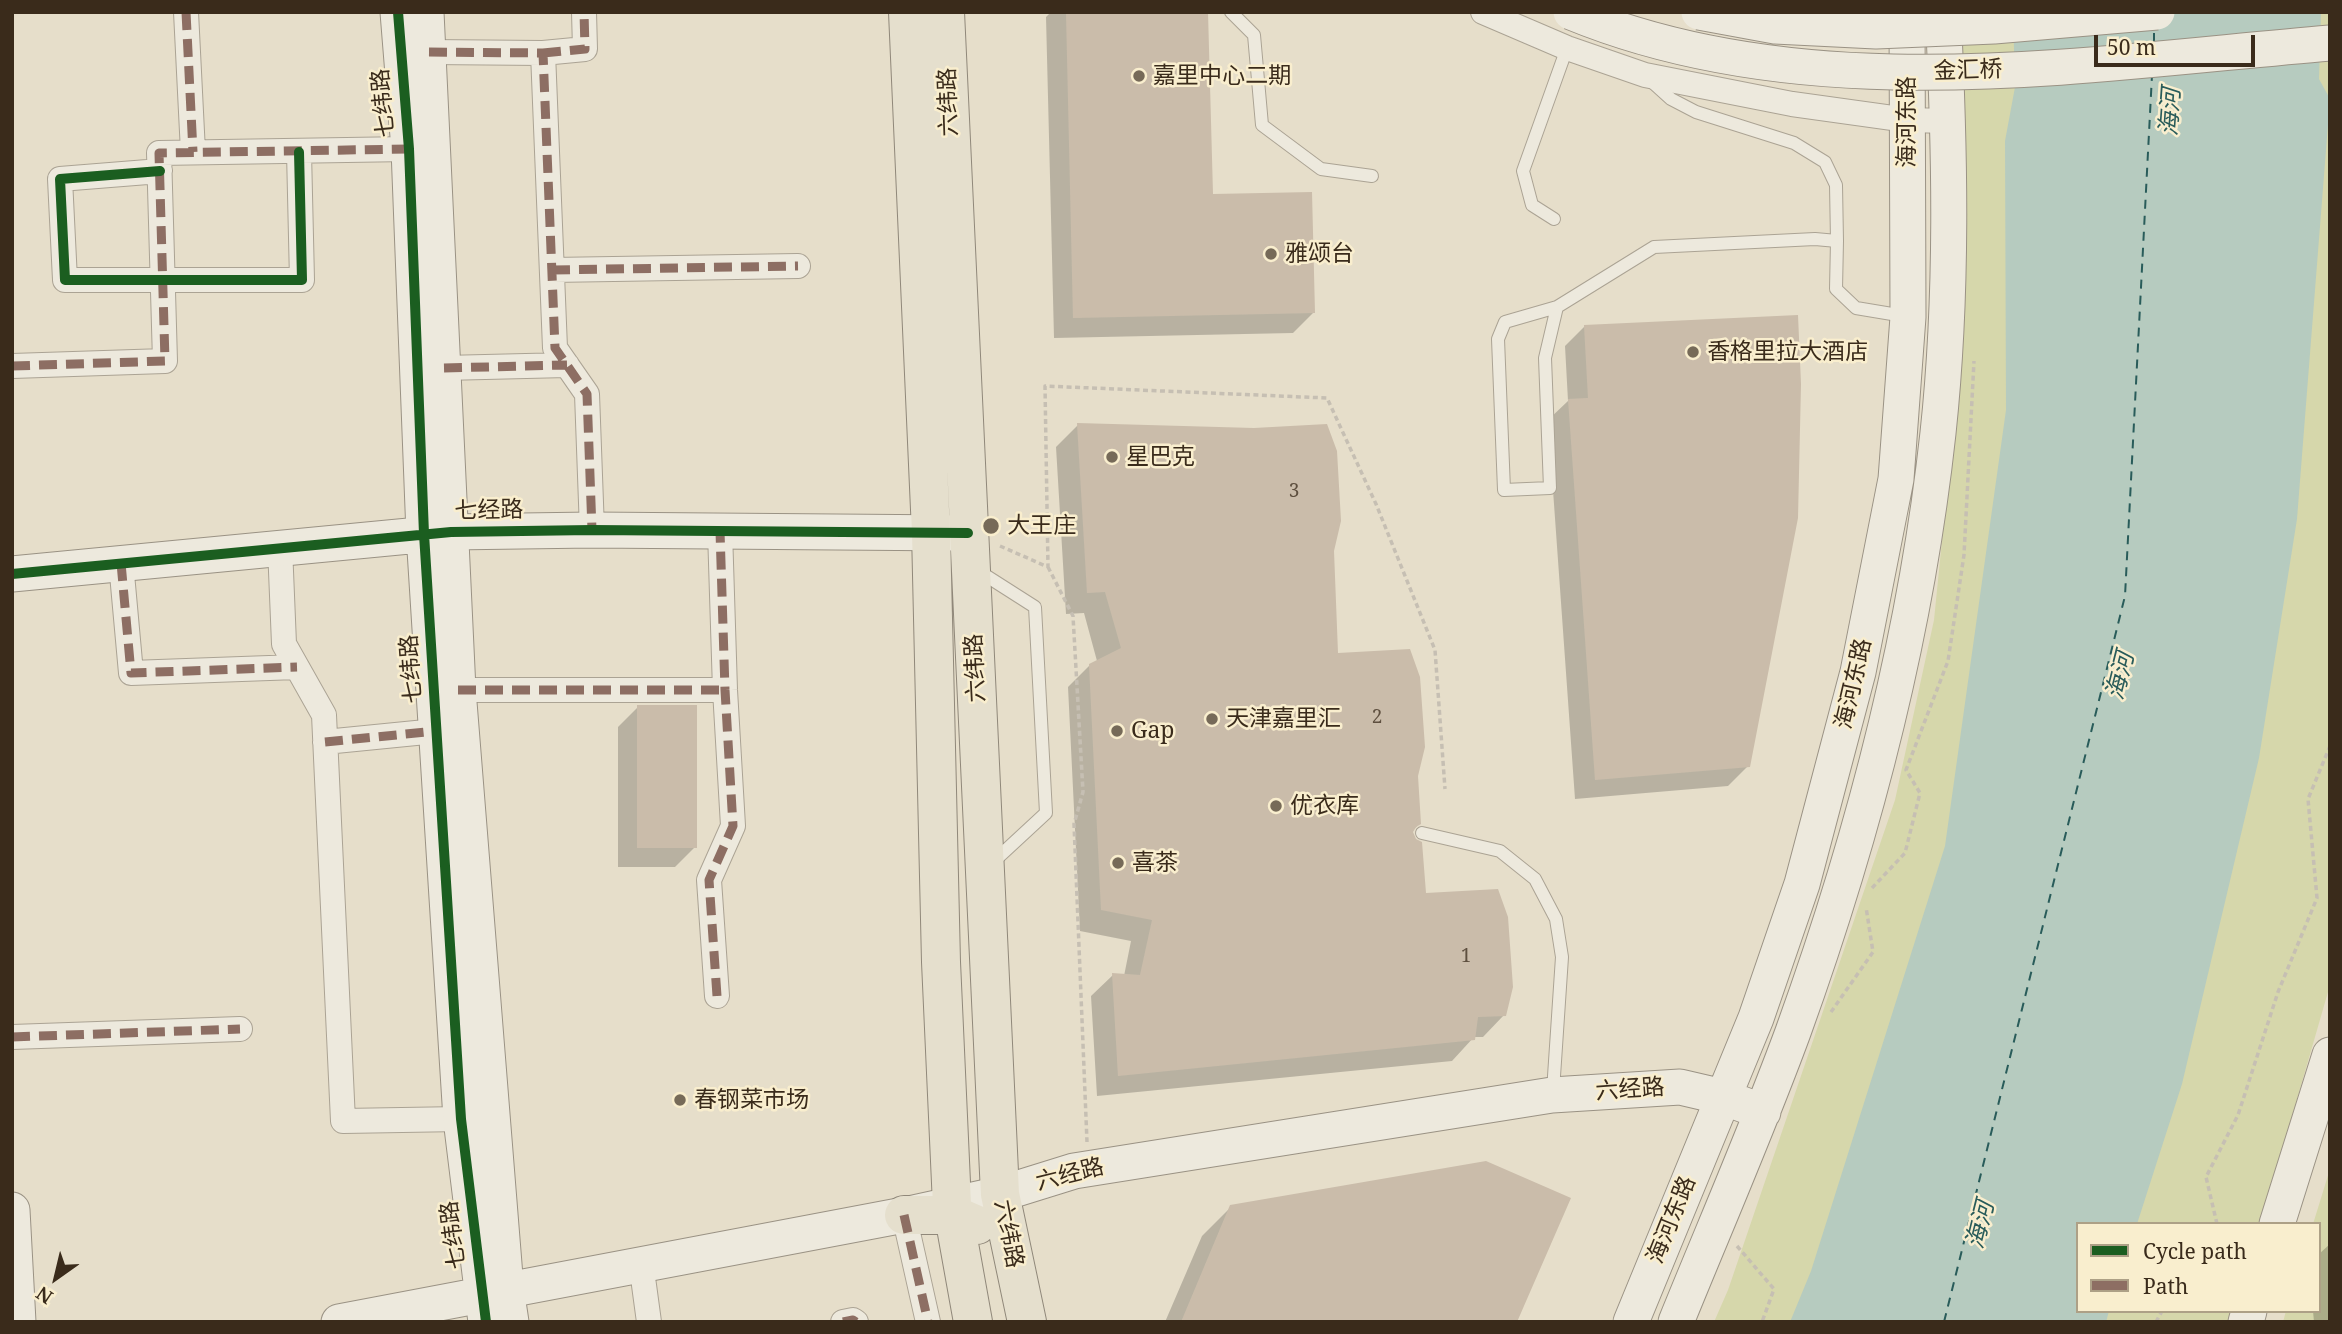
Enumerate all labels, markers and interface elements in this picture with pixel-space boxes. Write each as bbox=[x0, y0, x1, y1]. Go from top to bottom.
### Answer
scale bar bbox=[2097, 21, 2258, 65]
text: 50 m bbox=[2107, 33, 2156, 61]
street label: 金汇桥 bbox=[1933, 56, 2003, 86]
place label: 嘉里中心二期 bbox=[1153, 62, 1291, 90]
street label: 七纬路 bbox=[367, 67, 401, 139]
street label: 六纬路 bbox=[934, 67, 964, 137]
marker: 嘉里中心二期 bbox=[1131, 68, 1147, 84]
street label: 海河东路 bbox=[1893, 76, 1921, 168]
water label: 海河 bbox=[2155, 87, 2187, 137]
place label: 雅颂台 bbox=[1285, 240, 1354, 268]
marker: 雅颂台 bbox=[1263, 246, 1279, 262]
place label: 香格里拉大酒店 bbox=[1707, 338, 1868, 366]
marker: 香格里拉大酒店 bbox=[1685, 344, 1701, 360]
place label: 星巴克 bbox=[1126, 443, 1195, 471]
marker: 星巴克 bbox=[1104, 449, 1120, 465]
house number: 3 bbox=[1289, 481, 1299, 503]
street label: 七经路 bbox=[454, 497, 524, 525]
place label: 大王庄 bbox=[1007, 512, 1076, 540]
marker: 大王庄 bbox=[981, 516, 1001, 536]
street label: 六纬路 bbox=[960, 633, 992, 703]
street label: 七纬路 bbox=[396, 634, 428, 704]
street label: 海河东路 bbox=[1830, 636, 1878, 732]
water label: 海河 bbox=[2101, 649, 2141, 703]
place label: 天津嘉里汇 bbox=[1226, 705, 1341, 733]
house number: 2 bbox=[1372, 707, 1382, 729]
marker: 天津嘉里汇 bbox=[1204, 711, 1220, 727]
place label: Gap bbox=[1131, 717, 1174, 745]
marker: Gap bbox=[1109, 723, 1125, 739]
place label: 优衣库 bbox=[1290, 792, 1359, 820]
marker: 优衣库 bbox=[1268, 798, 1284, 814]
place label: 喜茶 bbox=[1132, 849, 1178, 877]
marker: 喜茶 bbox=[1110, 855, 1126, 871]
house number: 1 bbox=[1461, 946, 1471, 968]
street label: 六经路 bbox=[1595, 1074, 1665, 1106]
place label: 春钢菜市场 bbox=[694, 1086, 809, 1114]
marker: 春钢菜市场 bbox=[672, 1092, 688, 1108]
street label: 六经路 bbox=[1033, 1153, 1107, 1197]
street label: 海河东路 bbox=[1642, 1172, 1702, 1268]
street label: 六纬路 bbox=[988, 1198, 1028, 1270]
water label: 海河 bbox=[1961, 1198, 2001, 1252]
street label: 七纬路 bbox=[436, 1199, 472, 1271]
legend bbox=[2076, 1222, 2321, 1313]
text: Cycle path bbox=[2143, 1237, 2247, 1265]
north arrow bbox=[21, 1243, 91, 1313]
text: Path bbox=[2143, 1272, 2188, 1300]
text: N bbox=[31, 1280, 58, 1310]

